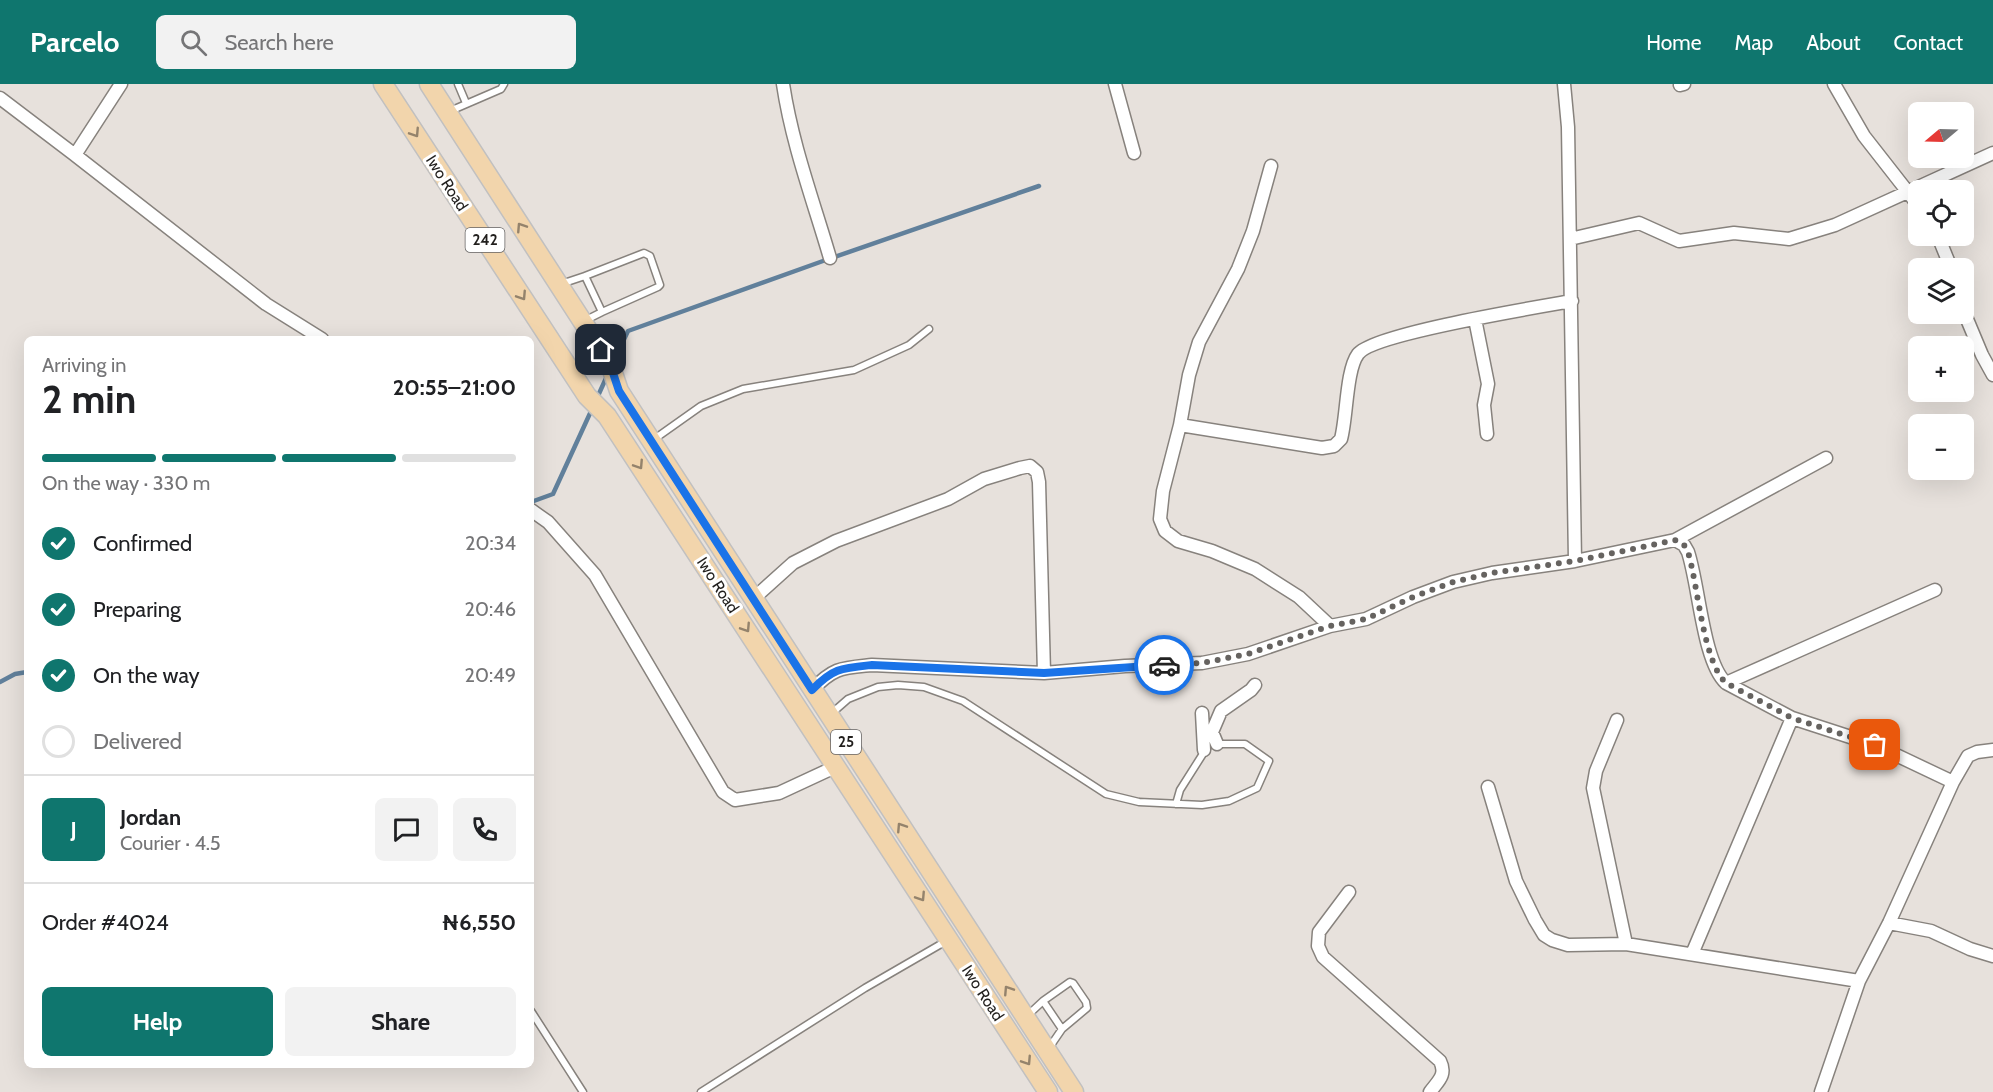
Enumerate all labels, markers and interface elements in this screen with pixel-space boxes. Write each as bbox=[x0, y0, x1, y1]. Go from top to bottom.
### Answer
search box bbox=[156, 15, 576, 69]
text: Parcelo bbox=[30, 25, 120, 59]
icon: search bbox=[177, 26, 210, 59]
text: Search here bbox=[225, 29, 334, 56]
text: Home bbox=[1646, 30, 1702, 55]
text: Map bbox=[1735, 30, 1773, 55]
text: About bbox=[1806, 30, 1860, 55]
text: Contact bbox=[1893, 30, 1963, 55]
north arrow bbox=[1908, 102, 1974, 168]
map controls bbox=[1908, 102, 1974, 480]
one-way arrow bbox=[408, 126, 419, 137]
street label: Iwo Road bbox=[422, 152, 472, 214]
button: locate bbox=[1908, 180, 1974, 246]
one-way arrow bbox=[517, 223, 529, 233]
road number: 242 bbox=[466, 228, 504, 252]
button: layers bbox=[1908, 258, 1974, 324]
one-way arrow bbox=[514, 290, 526, 300]
pin bbox=[575, 324, 626, 375]
icon: home bbox=[584, 333, 617, 366]
button: + bbox=[1908, 336, 1974, 402]
text: Arriving in bbox=[42, 353, 126, 377]
text: 20:55–21:00 bbox=[393, 374, 516, 401]
text: 2 min bbox=[42, 375, 136, 423]
button: − bbox=[1908, 414, 1974, 480]
one-way arrow bbox=[632, 459, 644, 469]
text: On the way · 330 m bbox=[42, 471, 210, 495]
icon: check bbox=[42, 527, 75, 560]
text: Confirmed bbox=[93, 530, 192, 557]
text: 20:34 bbox=[465, 531, 516, 555]
street label: Iwo Road bbox=[693, 554, 743, 616]
icon: check bbox=[42, 593, 75, 626]
text: Preparing bbox=[93, 596, 181, 623]
text: 20:46 bbox=[464, 597, 516, 621]
one-way arrow bbox=[739, 622, 751, 632]
courier bbox=[1134, 635, 1194, 695]
icon: car bbox=[1148, 649, 1181, 682]
icon: check bbox=[42, 659, 75, 692]
text: On the way bbox=[93, 662, 200, 689]
text: 20:49 bbox=[464, 663, 516, 687]
pin bbox=[1849, 719, 1900, 770]
text: Delivered bbox=[93, 728, 182, 755]
icon: bag bbox=[1858, 728, 1891, 761]
road number: 25 bbox=[831, 730, 861, 754]
button: chat bbox=[375, 798, 438, 861]
button: phone bbox=[453, 798, 516, 861]
text: Jordan bbox=[120, 804, 181, 831]
text: J bbox=[70, 816, 77, 843]
one-way arrow bbox=[898, 822, 909, 833]
text: Courier · 4.5 bbox=[120, 831, 221, 855]
one-way arrow bbox=[914, 891, 925, 902]
text: Order #4024 bbox=[42, 909, 169, 936]
text: ₦6,550 bbox=[442, 909, 516, 936]
street label: Iwo Road bbox=[958, 962, 1008, 1024]
one-way arrow bbox=[1003, 986, 1015, 996]
button: Help bbox=[42, 987, 273, 1056]
button: Share bbox=[285, 987, 516, 1056]
one-way arrow bbox=[1020, 1054, 1031, 1065]

